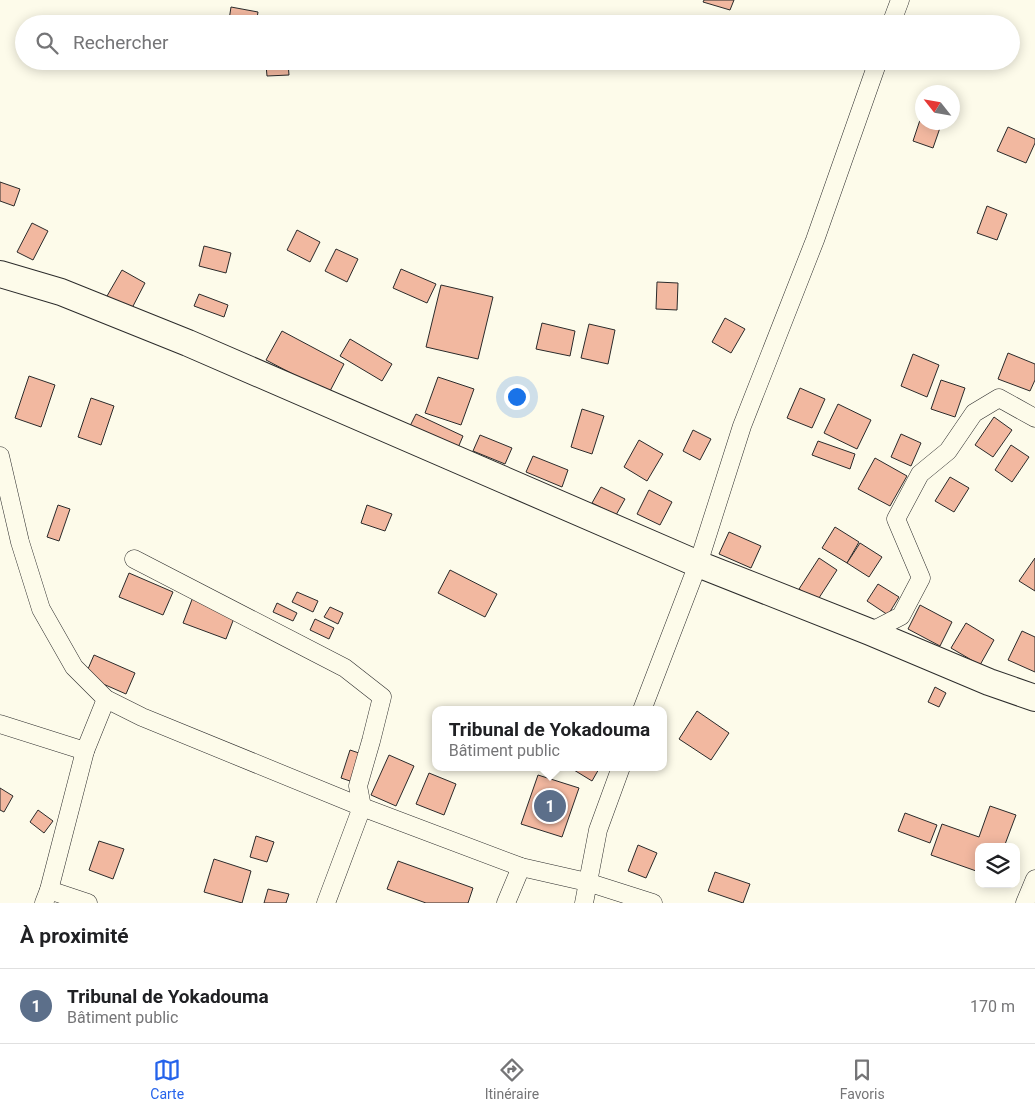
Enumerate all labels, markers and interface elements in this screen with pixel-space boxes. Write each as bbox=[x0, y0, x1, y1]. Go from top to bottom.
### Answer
search box bbox=[15, 15, 1020, 70]
icon: search bbox=[33, 29, 61, 57]
text: Rechercher bbox=[73, 31, 168, 54]
north arrow bbox=[915, 85, 960, 130]
your location bbox=[504, 384, 530, 410]
popup bbox=[432, 706, 667, 771]
text: Tribunal de Yokadouma bbox=[449, 718, 650, 741]
text: Bâtiment public bbox=[449, 741, 560, 760]
pin: 1 bbox=[534, 787, 566, 825]
map controls bbox=[975, 843, 1020, 888]
button: layers bbox=[975, 843, 1020, 888]
text: À proximité bbox=[20, 924, 129, 948]
text: Tribunal de Yokadouma bbox=[67, 985, 269, 1008]
text: 1 bbox=[31, 997, 41, 1016]
text: 170 m bbox=[970, 997, 1015, 1016]
text: Bâtiment public bbox=[67, 1008, 178, 1027]
tab: Carte bbox=[150, 1056, 184, 1102]
tab: Itinéraire bbox=[485, 1056, 539, 1102]
tab: Favoris bbox=[840, 1056, 885, 1102]

